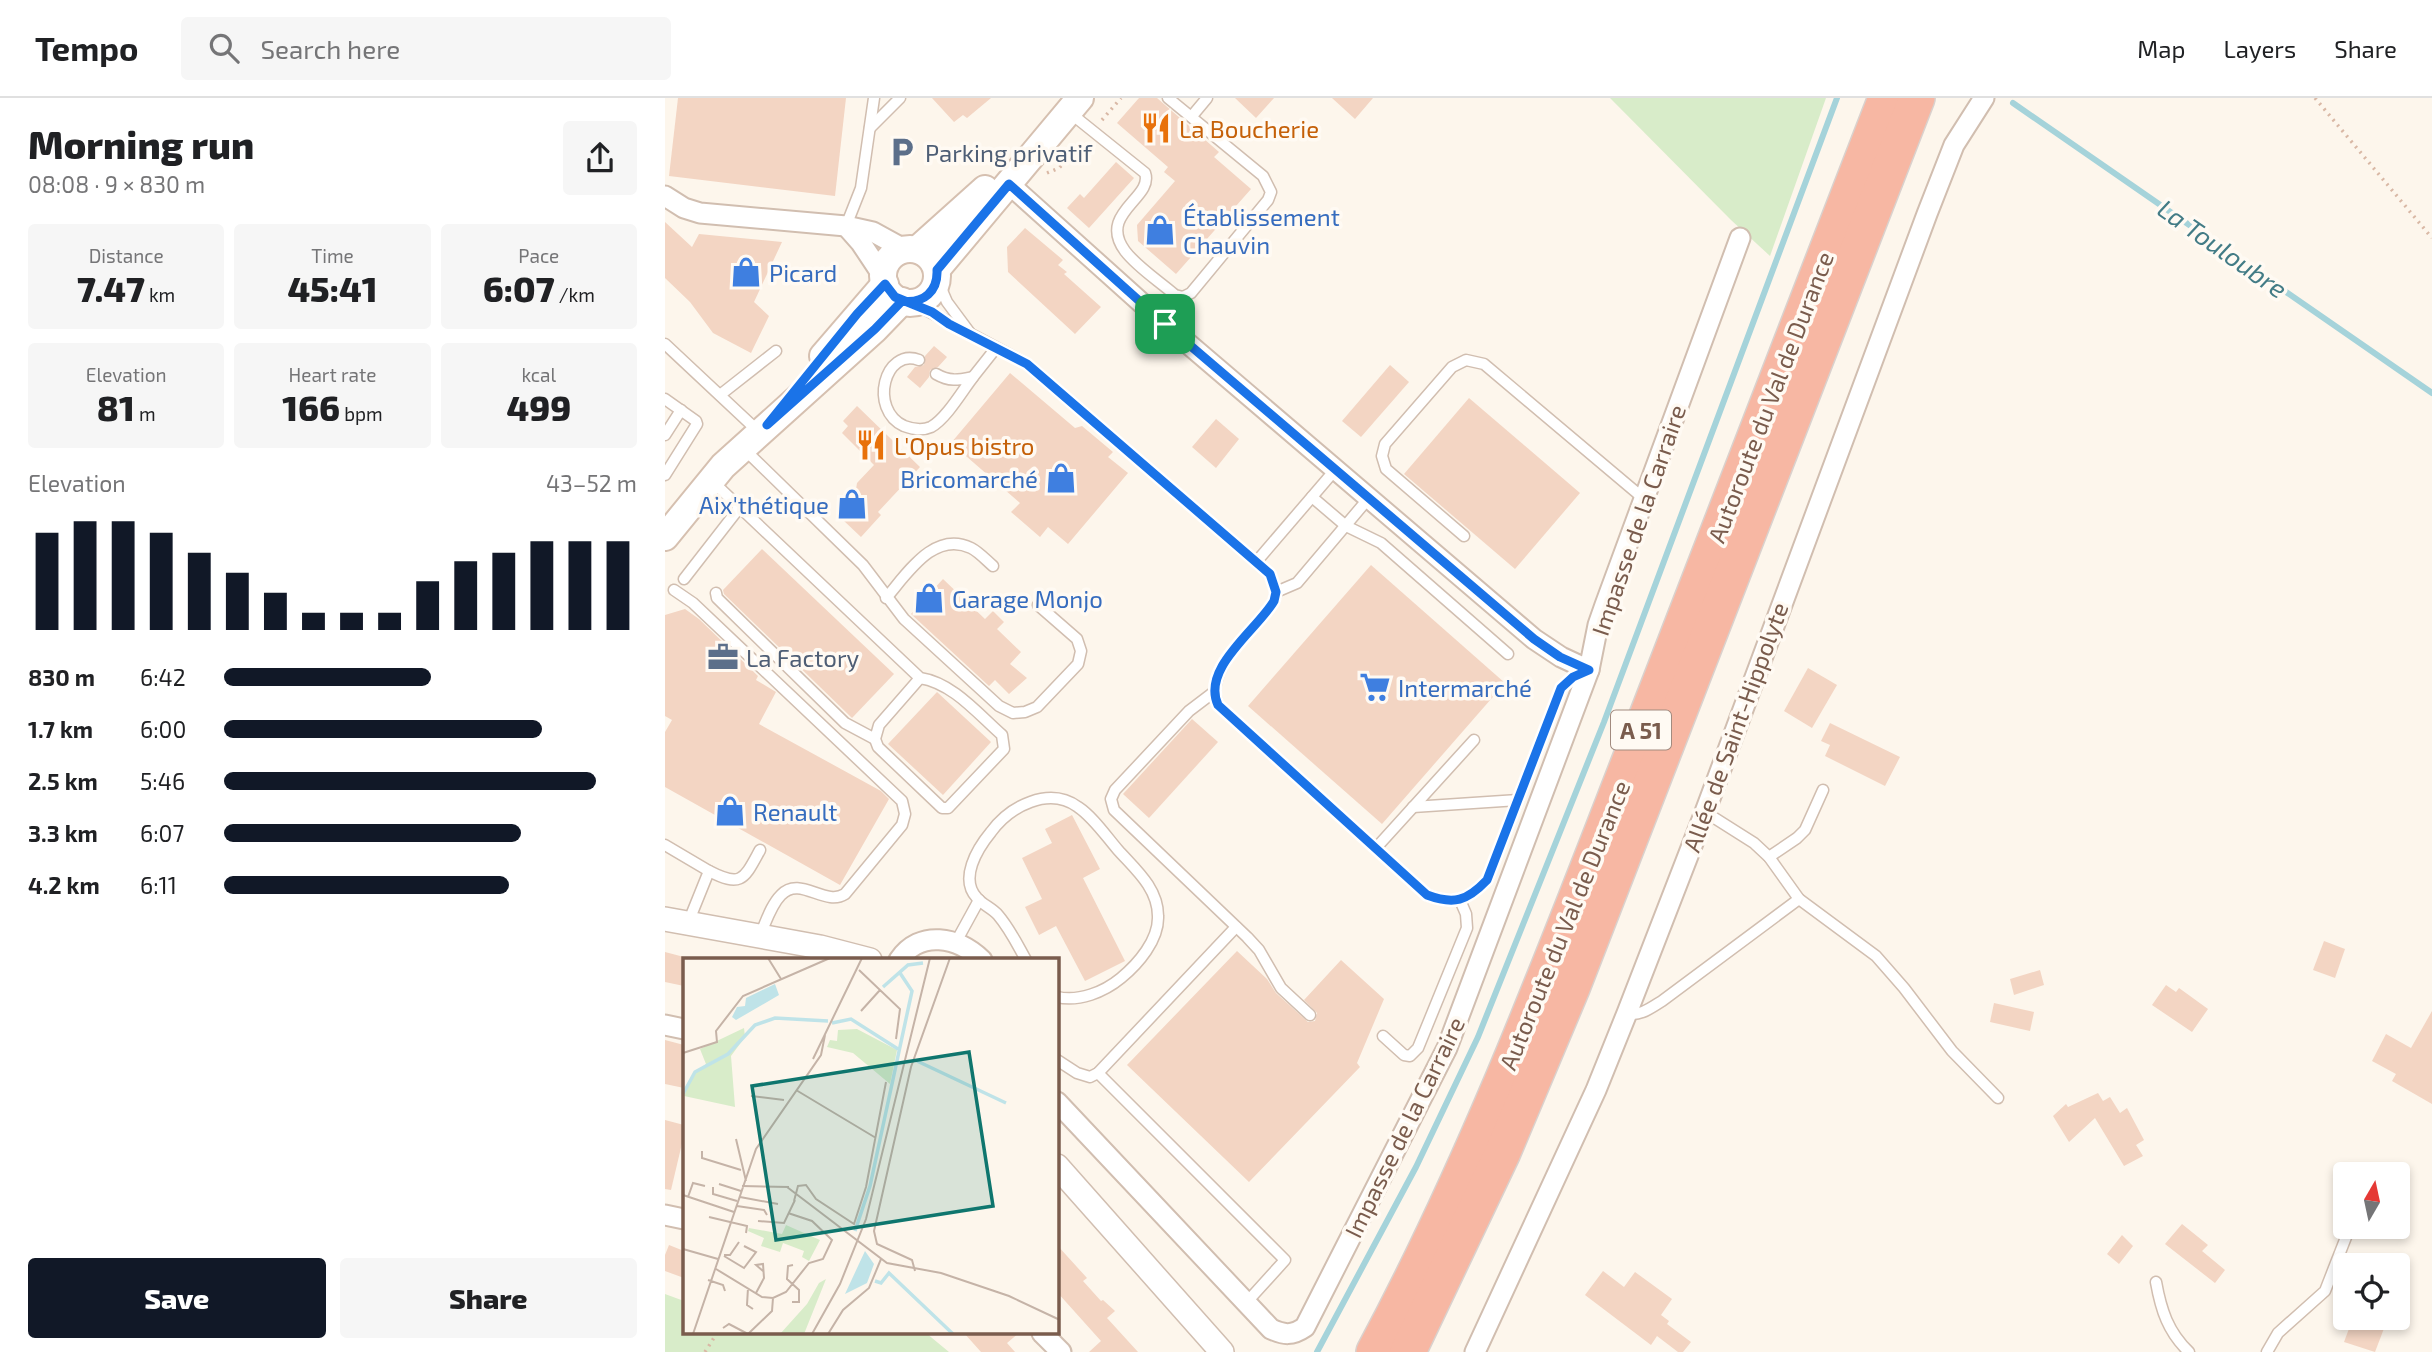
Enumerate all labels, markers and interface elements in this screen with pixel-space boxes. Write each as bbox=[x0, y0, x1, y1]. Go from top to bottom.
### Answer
search box bbox=[181, 17, 671, 80]
text: Tempo bbox=[35, 28, 139, 68]
icon: search bbox=[205, 29, 243, 67]
text: Search here bbox=[261, 33, 400, 64]
text: Map bbox=[2137, 34, 2185, 63]
text: Layers bbox=[2223, 34, 2296, 63]
text: Share bbox=[2334, 34, 2397, 63]
restaurant icon: La Boucherie bbox=[1139, 111, 1173, 145]
place label: La Boucherie bbox=[1179, 114, 1319, 143]
text: Morning run bbox=[28, 121, 254, 167]
button: share bbox=[563, 121, 637, 195]
parking icon: Parking privatif bbox=[885, 135, 919, 169]
place label: Parking privatif bbox=[925, 138, 1093, 167]
text: 08:08 · 9 × 830 m bbox=[28, 170, 205, 198]
water label: La Touloubre bbox=[2152, 192, 2294, 304]
place label: Établissement Chauvin bbox=[1183, 202, 1340, 259]
shop icon: Établissement Chauvin bbox=[1143, 213, 1177, 247]
text: Distance bbox=[89, 244, 164, 267]
text: Time bbox=[311, 244, 354, 267]
text: Pace bbox=[518, 244, 559, 267]
street label: Autoroute du Val de Durance bbox=[1701, 247, 1839, 547]
shop icon: Picard bbox=[729, 255, 763, 289]
place label: Picard bbox=[769, 258, 837, 287]
text: 7.47 bbox=[77, 267, 145, 309]
text: 45:41 bbox=[287, 267, 378, 309]
text: 6:07 bbox=[483, 267, 555, 309]
text: km bbox=[145, 283, 175, 306]
text: /km bbox=[555, 283, 595, 306]
pin bbox=[1135, 294, 1195, 354]
icon: arrive bbox=[1146, 305, 1184, 343]
text: Elevation bbox=[86, 363, 166, 386]
text: Heart rate bbox=[289, 363, 376, 386]
text: kcal bbox=[521, 363, 556, 386]
text: 81 bbox=[97, 386, 135, 428]
text: 166 bbox=[282, 386, 340, 428]
text: 499 bbox=[506, 386, 571, 428]
street label: Impasse de la Carraire bbox=[1585, 401, 1691, 639]
text: m bbox=[135, 402, 156, 425]
text: bpm bbox=[340, 402, 383, 425]
restaurant icon: L'Opus bistro bbox=[854, 428, 888, 462]
place label: L'Opus bistro bbox=[894, 431, 1034, 460]
shop icon: Bricomarché bbox=[1044, 461, 1078, 495]
place label: Bricomarché bbox=[900, 464, 1038, 493]
text: Elevation bbox=[28, 469, 126, 497]
text: 43–52 m bbox=[546, 469, 637, 497]
shop icon: Aix'thétique bbox=[835, 487, 869, 521]
place label: Aix'thétique bbox=[699, 490, 829, 519]
shop icon: Garage Monjo bbox=[912, 581, 946, 615]
place label: Garage Monjo bbox=[952, 584, 1103, 613]
street label: Allée de Saint-Hippolyte bbox=[1676, 598, 1794, 856]
office icon: La Factory bbox=[706, 640, 740, 674]
place label: La Factory bbox=[746, 643, 860, 672]
text: 830 m bbox=[28, 663, 95, 691]
text: 6:42 bbox=[140, 663, 186, 691]
supermarket icon: Intermarché bbox=[1358, 670, 1392, 704]
place label: Intermarché bbox=[1398, 673, 1532, 702]
road number: A 51 bbox=[1611, 710, 1671, 750]
text: 1.7 km bbox=[28, 715, 93, 743]
text: 6:00 bbox=[140, 715, 186, 743]
text: 2.5 km bbox=[28, 767, 98, 795]
text: 5:46 bbox=[140, 767, 185, 795]
street label: Autoroute du Val de Durance bbox=[1493, 776, 1635, 1074]
shop icon: Renault bbox=[713, 794, 747, 828]
place label: Renault bbox=[753, 797, 838, 826]
text: 3.3 km bbox=[28, 819, 98, 847]
text: 6:07 bbox=[140, 819, 184, 847]
text: 4.2 km bbox=[28, 871, 100, 899]
text: 6:11 bbox=[140, 871, 177, 899]
inset map bbox=[683, 958, 1059, 1334]
street label: Impasse de la Carraire bbox=[1338, 1012, 1470, 1242]
north arrow bbox=[2333, 1162, 2410, 1239]
map controls bbox=[2333, 1162, 2410, 1330]
button: locate bbox=[2333, 1253, 2410, 1330]
button: Save bbox=[28, 1258, 326, 1338]
button: Share bbox=[340, 1258, 637, 1338]

